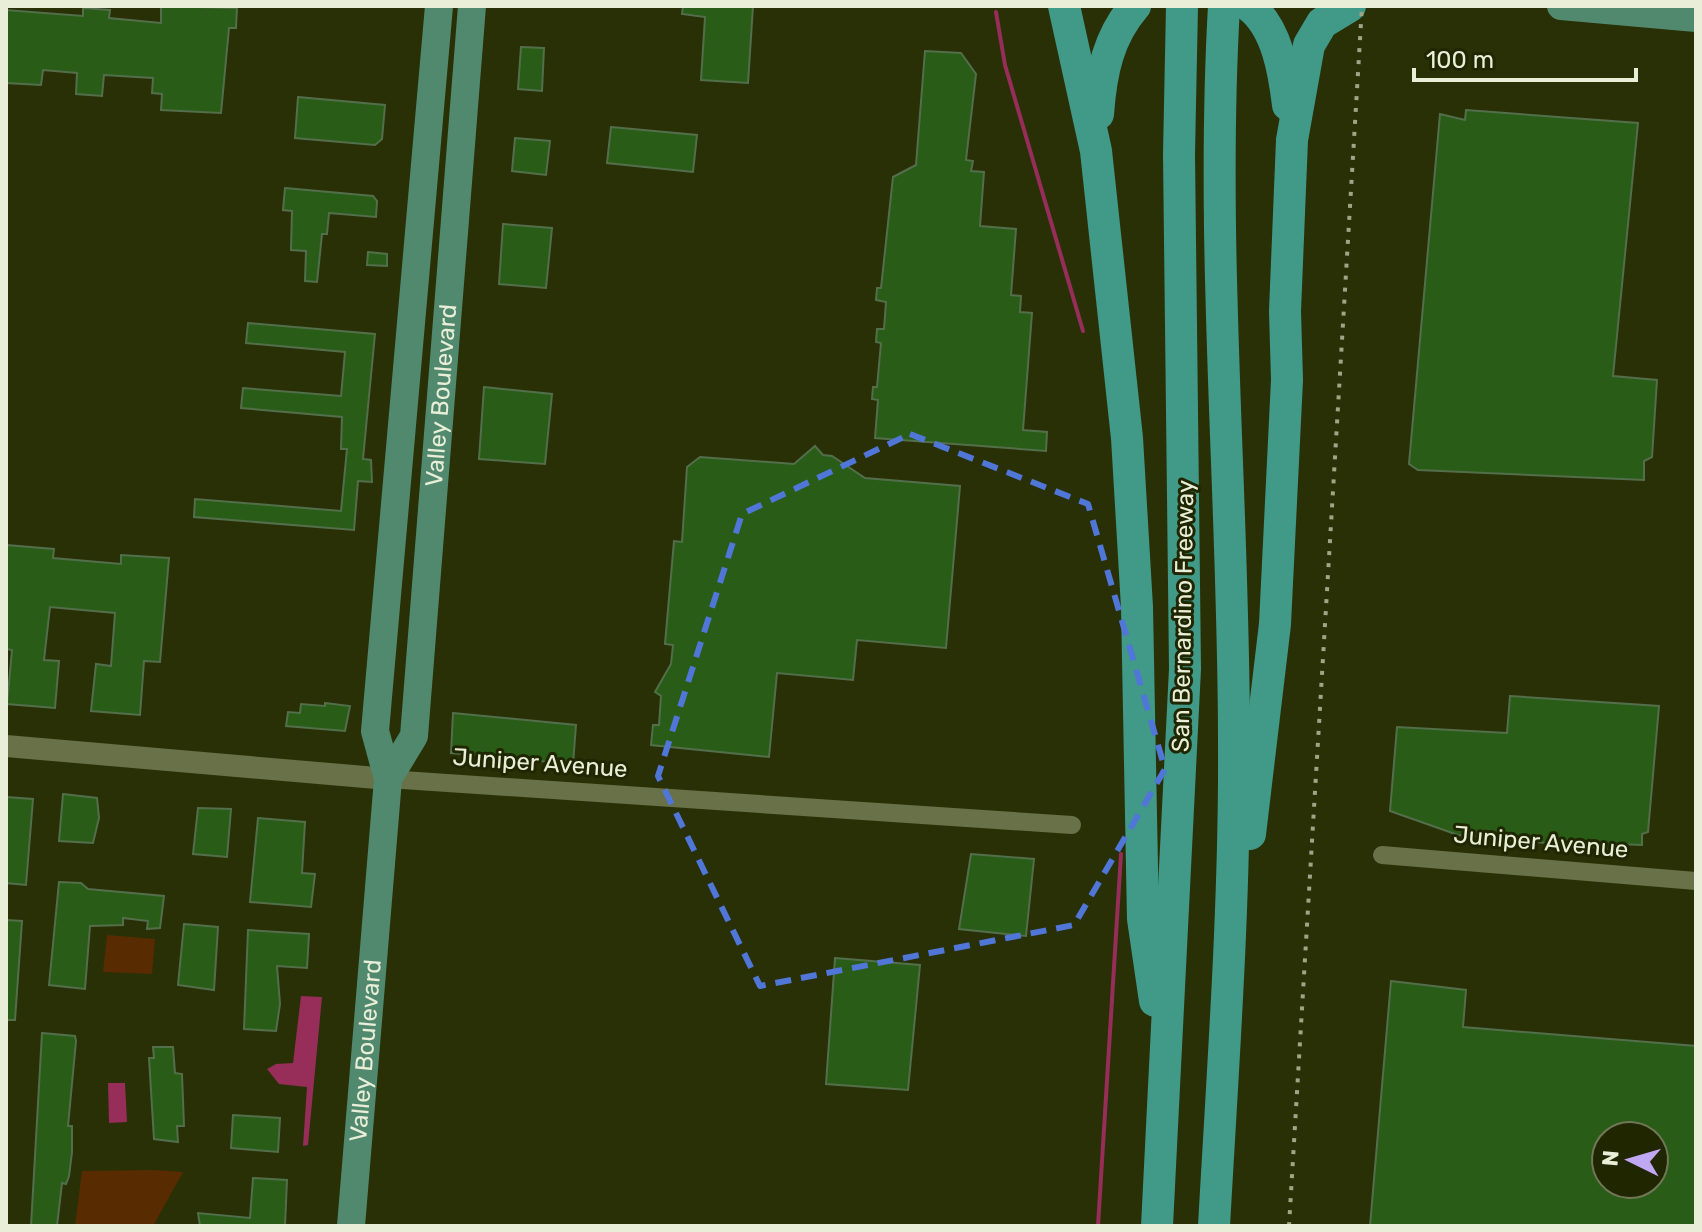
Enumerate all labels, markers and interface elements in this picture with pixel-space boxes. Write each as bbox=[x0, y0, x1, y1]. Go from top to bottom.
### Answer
scale bar bbox=[1414, 32, 1636, 82]
text: 100 m bbox=[1426, 46, 1494, 74]
street label: Valley Boulevard bbox=[420, 303, 462, 488]
street label: San Bernardino Freeway bbox=[1167, 480, 1199, 752]
street label: Juniper Avenue bbox=[451, 743, 629, 783]
street label: Juniper Avenue bbox=[1452, 820, 1630, 864]
street label: Valley Boulevard bbox=[344, 958, 387, 1143]
north arrow bbox=[1590, 1120, 1670, 1200]
text: N bbox=[1596, 1149, 1625, 1167]

